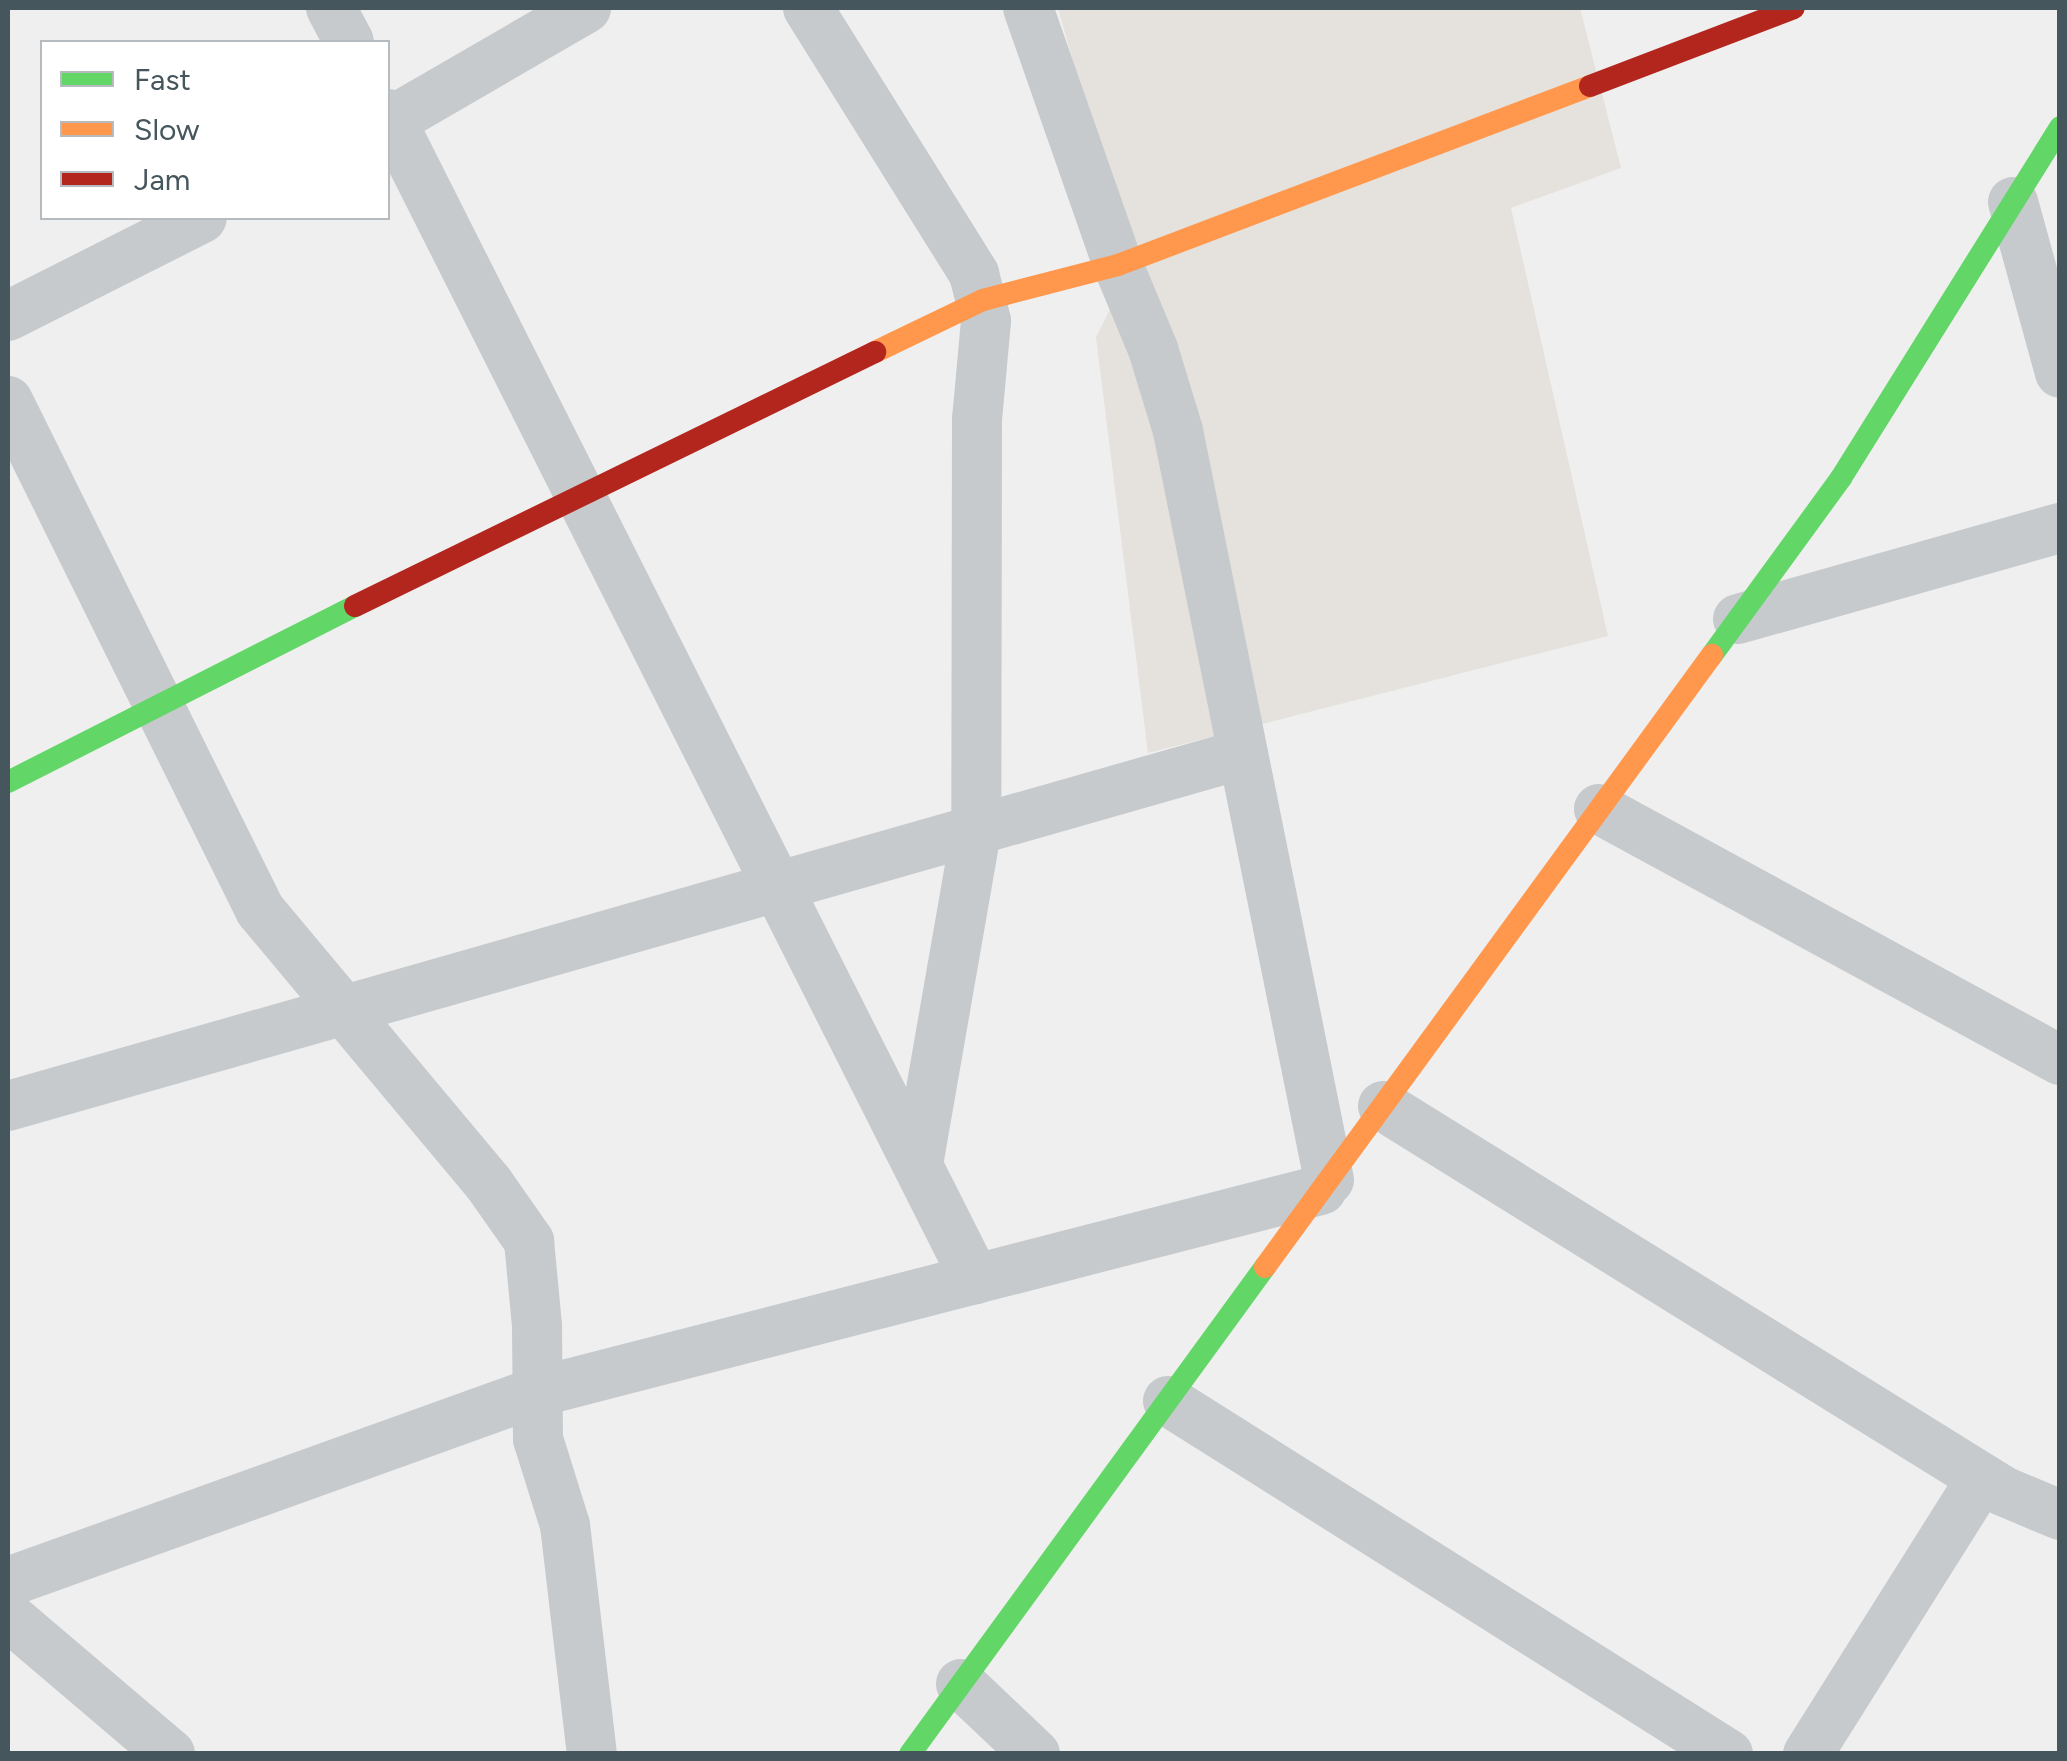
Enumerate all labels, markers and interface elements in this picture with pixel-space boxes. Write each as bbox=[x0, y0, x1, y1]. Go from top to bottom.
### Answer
legend bbox=[40, 40, 390, 220]
text: Fast bbox=[134, 61, 191, 98]
text: Slow bbox=[134, 111, 200, 148]
text: Jam bbox=[134, 161, 190, 198]

